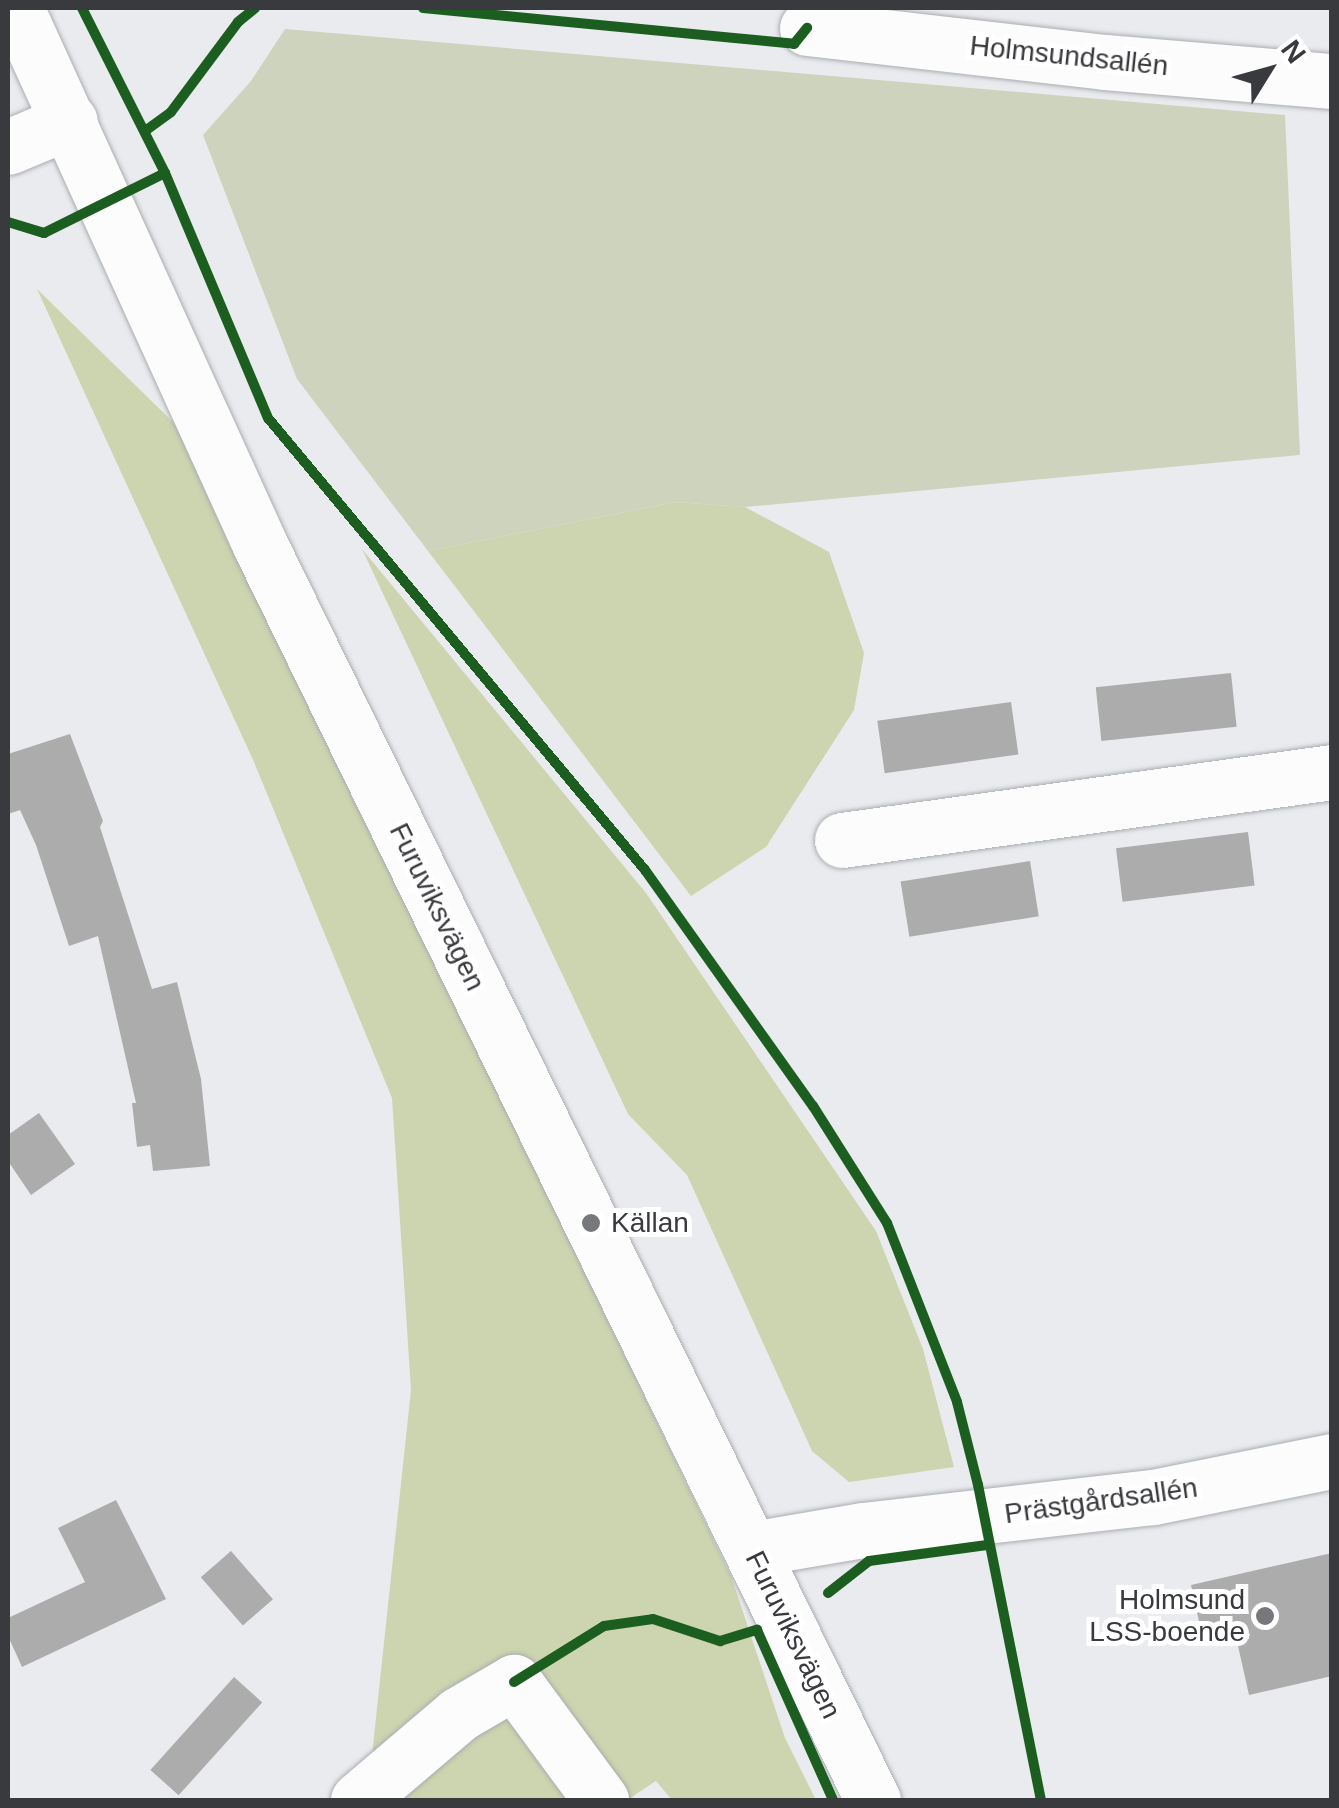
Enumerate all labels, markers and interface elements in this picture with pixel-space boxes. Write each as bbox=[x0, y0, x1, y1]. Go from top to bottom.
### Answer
north arrow bbox=[1219, 20, 1319, 120]
street label: Holmsundsallén bbox=[968, 29, 1170, 83]
text: N bbox=[1275, 34, 1312, 69]
street label: Furuviksvägen bbox=[382, 818, 492, 996]
place label: Källan bbox=[611, 1206, 689, 1240]
marker: Källan bbox=[580, 1212, 602, 1234]
street label: Prästgårdsallén bbox=[1002, 1471, 1200, 1531]
street label: Furuviksvägen bbox=[738, 1546, 848, 1724]
place label: Holmsund LSS-boende bbox=[1089, 1583, 1245, 1649]
marker: Holmsund LSS-boende bbox=[1254, 1605, 1276, 1627]

